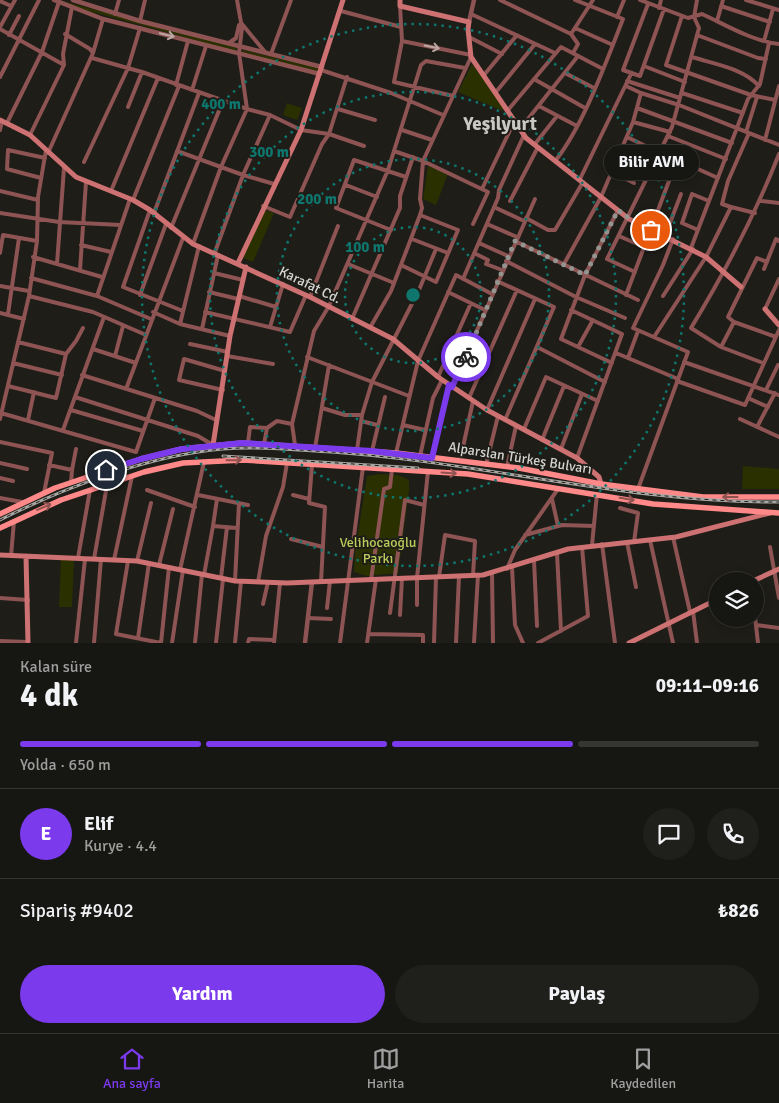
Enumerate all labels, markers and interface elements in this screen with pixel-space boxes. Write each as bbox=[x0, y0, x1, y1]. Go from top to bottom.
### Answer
one-way arrow bbox=[158, 31, 174, 41]
one-way arrow bbox=[424, 43, 440, 52]
text: 400 m bbox=[201, 95, 241, 113]
district label: Yeşilyurt bbox=[462, 112, 537, 136]
text: 300 m bbox=[249, 143, 289, 161]
callout: Bilir AVM bbox=[604, 145, 698, 180]
text: Bilir AVM bbox=[618, 152, 685, 172]
text: 200 m bbox=[297, 190, 337, 208]
pin bbox=[630, 209, 672, 251]
icon: bag bbox=[637, 216, 665, 244]
text: 100 m bbox=[345, 238, 385, 256]
street label: Karafat Cd. bbox=[276, 263, 344, 307]
centre of rings bbox=[404, 286, 422, 304]
courier bbox=[441, 332, 491, 382]
icon: bike bbox=[452, 343, 480, 371]
street label: Alparslan Türkeş Bulvarı bbox=[447, 438, 593, 478]
pin bbox=[85, 449, 127, 491]
icon: home bbox=[92, 456, 120, 484]
one-way arrow bbox=[226, 456, 242, 465]
one-way arrow bbox=[441, 468, 457, 477]
one-way arrow bbox=[723, 492, 739, 502]
one-way arrow bbox=[619, 495, 635, 505]
one-way arrow bbox=[36, 502, 51, 512]
park label: Velihocaoğlu Parkı bbox=[339, 534, 417, 567]
map controls bbox=[709, 572, 764, 627]
button: layers bbox=[709, 572, 764, 627]
text: Kalan süre bbox=[20, 657, 92, 677]
text: 09:11–09:16 bbox=[656, 674, 759, 698]
text: 4 dk bbox=[20, 676, 78, 715]
text: Yolda · 650 m bbox=[20, 755, 111, 775]
button: chat bbox=[643, 808, 695, 860]
button: phone bbox=[707, 808, 759, 860]
text: Elif bbox=[84, 812, 113, 836]
text: E bbox=[41, 822, 51, 846]
text: Kurye · 4.4 bbox=[84, 836, 157, 856]
text: Sipariş #9402 bbox=[20, 899, 134, 923]
text: ₺826 bbox=[718, 899, 759, 923]
button: Yardım bbox=[20, 965, 385, 1023]
button: Paylaş bbox=[395, 965, 759, 1023]
tab: Ana sayfa bbox=[103, 1045, 161, 1092]
tab: Harita bbox=[367, 1045, 404, 1092]
tab: Kaydedilen bbox=[610, 1045, 676, 1092]

